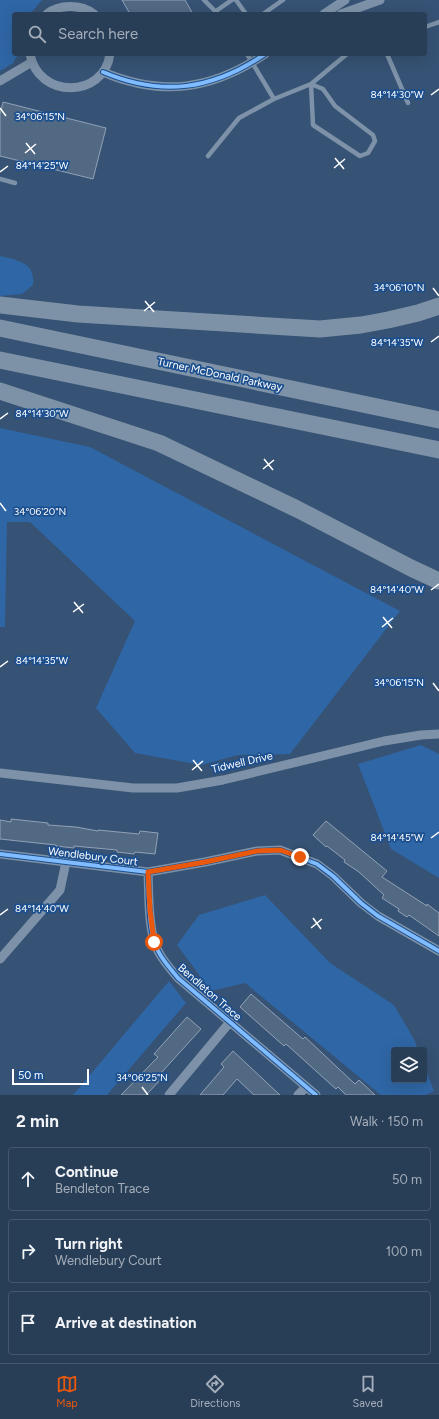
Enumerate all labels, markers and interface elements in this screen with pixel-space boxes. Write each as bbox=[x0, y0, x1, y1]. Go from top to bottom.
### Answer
search box bbox=[12, 12, 427, 56]
icon: search bbox=[26, 23, 48, 45]
text: Search here bbox=[58, 25, 138, 43]
text: 84°14'30"W bbox=[370, 88, 424, 101]
text: 34°06'15"N bbox=[15, 110, 65, 123]
text: 84°14'25"W bbox=[16, 159, 69, 172]
text: 34°06'10"N bbox=[374, 281, 424, 294]
text: 84°14'35"W bbox=[371, 336, 424, 349]
street label: Turner McDonald Parkway bbox=[156, 355, 284, 394]
text: 84°14'30"W bbox=[15, 407, 69, 420]
text: 34°06'20"N bbox=[14, 505, 66, 518]
text: 84°14'40"W bbox=[370, 583, 424, 596]
text: 84°14'35"W bbox=[16, 654, 69, 667]
text: 34°06'15"N bbox=[374, 676, 424, 689]
street label: Tidwell Drive bbox=[210, 749, 274, 776]
text: 84°14'45"W bbox=[370, 831, 424, 844]
street label: Wendlebury Court bbox=[47, 845, 139, 868]
route end bbox=[291, 848, 309, 866]
text: 84°14'40"W bbox=[15, 902, 69, 915]
route start bbox=[145, 933, 163, 951]
street label: Bendleton Trace bbox=[175, 961, 244, 1024]
map controls bbox=[391, 1047, 427, 1083]
button: layers bbox=[391, 1047, 427, 1083]
scale bar bbox=[12, 1067, 89, 1086]
text: 50 m bbox=[18, 1069, 43, 1082]
text: 34°06'25"N bbox=[116, 1071, 168, 1084]
text: 2 min bbox=[16, 1111, 59, 1131]
text: Walk · 150 m bbox=[350, 1114, 423, 1129]
text: Continue bbox=[55, 1163, 118, 1181]
icon: ahead bbox=[17, 1168, 39, 1190]
text: 50 m bbox=[392, 1172, 422, 1187]
text: Bendleton Trace bbox=[55, 1181, 149, 1196]
text: Turn right bbox=[55, 1235, 123, 1253]
icon: right bbox=[17, 1240, 39, 1262]
text: 100 m bbox=[386, 1244, 422, 1259]
text: Wendlebury Court bbox=[55, 1253, 162, 1268]
icon: arrive bbox=[17, 1312, 39, 1334]
text: Arrive at destination bbox=[55, 1314, 196, 1332]
tab: Map bbox=[56, 1373, 78, 1410]
tab: Directions bbox=[190, 1373, 240, 1410]
tab: Saved bbox=[353, 1373, 383, 1410]

